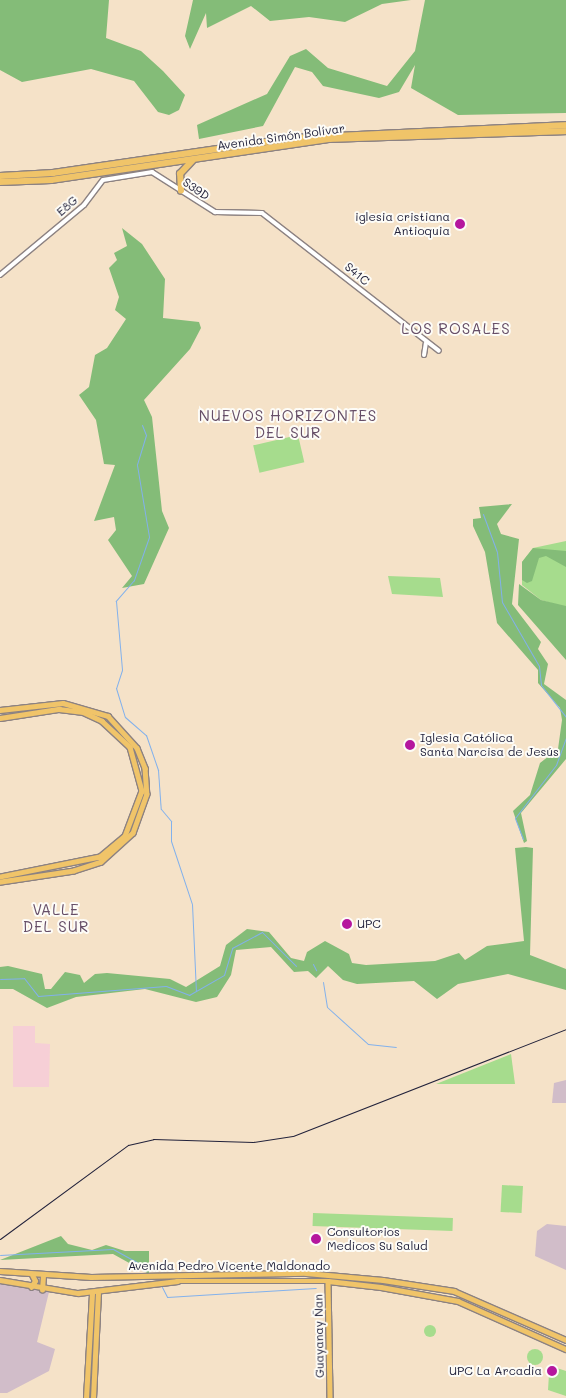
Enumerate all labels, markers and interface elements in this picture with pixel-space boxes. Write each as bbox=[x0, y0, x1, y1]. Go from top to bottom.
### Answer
street label: Avenida Simón Bolívar bbox=[216, 121, 346, 153]
street label: S39D bbox=[180, 175, 212, 203]
street label: E8G bbox=[54, 193, 80, 219]
place label: iglesia cristiana Antioquia bbox=[355, 210, 450, 238]
marker: iglesia cristiana Antioquia bbox=[454, 218, 466, 230]
street label: S41C bbox=[342, 260, 372, 288]
district label: LOS ROSALES bbox=[400, 320, 512, 338]
district label: NUEVOS HORIZONTES DEL SUR bbox=[197, 406, 379, 441]
place label: Iglesia Católica Santa Narcisa de Jesús bbox=[420, 731, 559, 759]
marker: Iglesia Católica Santa Narcisa de Jesús bbox=[404, 739, 416, 751]
district label: VALLE DEL SUR bbox=[22, 900, 90, 935]
place label: UPC bbox=[357, 917, 381, 931]
marker: UPC bbox=[341, 918, 353, 930]
place label: Consultorios Medicos Su Salud bbox=[327, 1225, 428, 1253]
marker: Consultorios Medicos Su Salud bbox=[309, 1232, 323, 1246]
street label: Avenida Pedro Vicente Maldonado bbox=[128, 1259, 330, 1273]
street label: Guayanay Ñan bbox=[311, 1294, 327, 1378]
place label: UPC La Arcadia bbox=[449, 1364, 542, 1378]
marker: UPC La Arcadia bbox=[546, 1365, 558, 1377]

